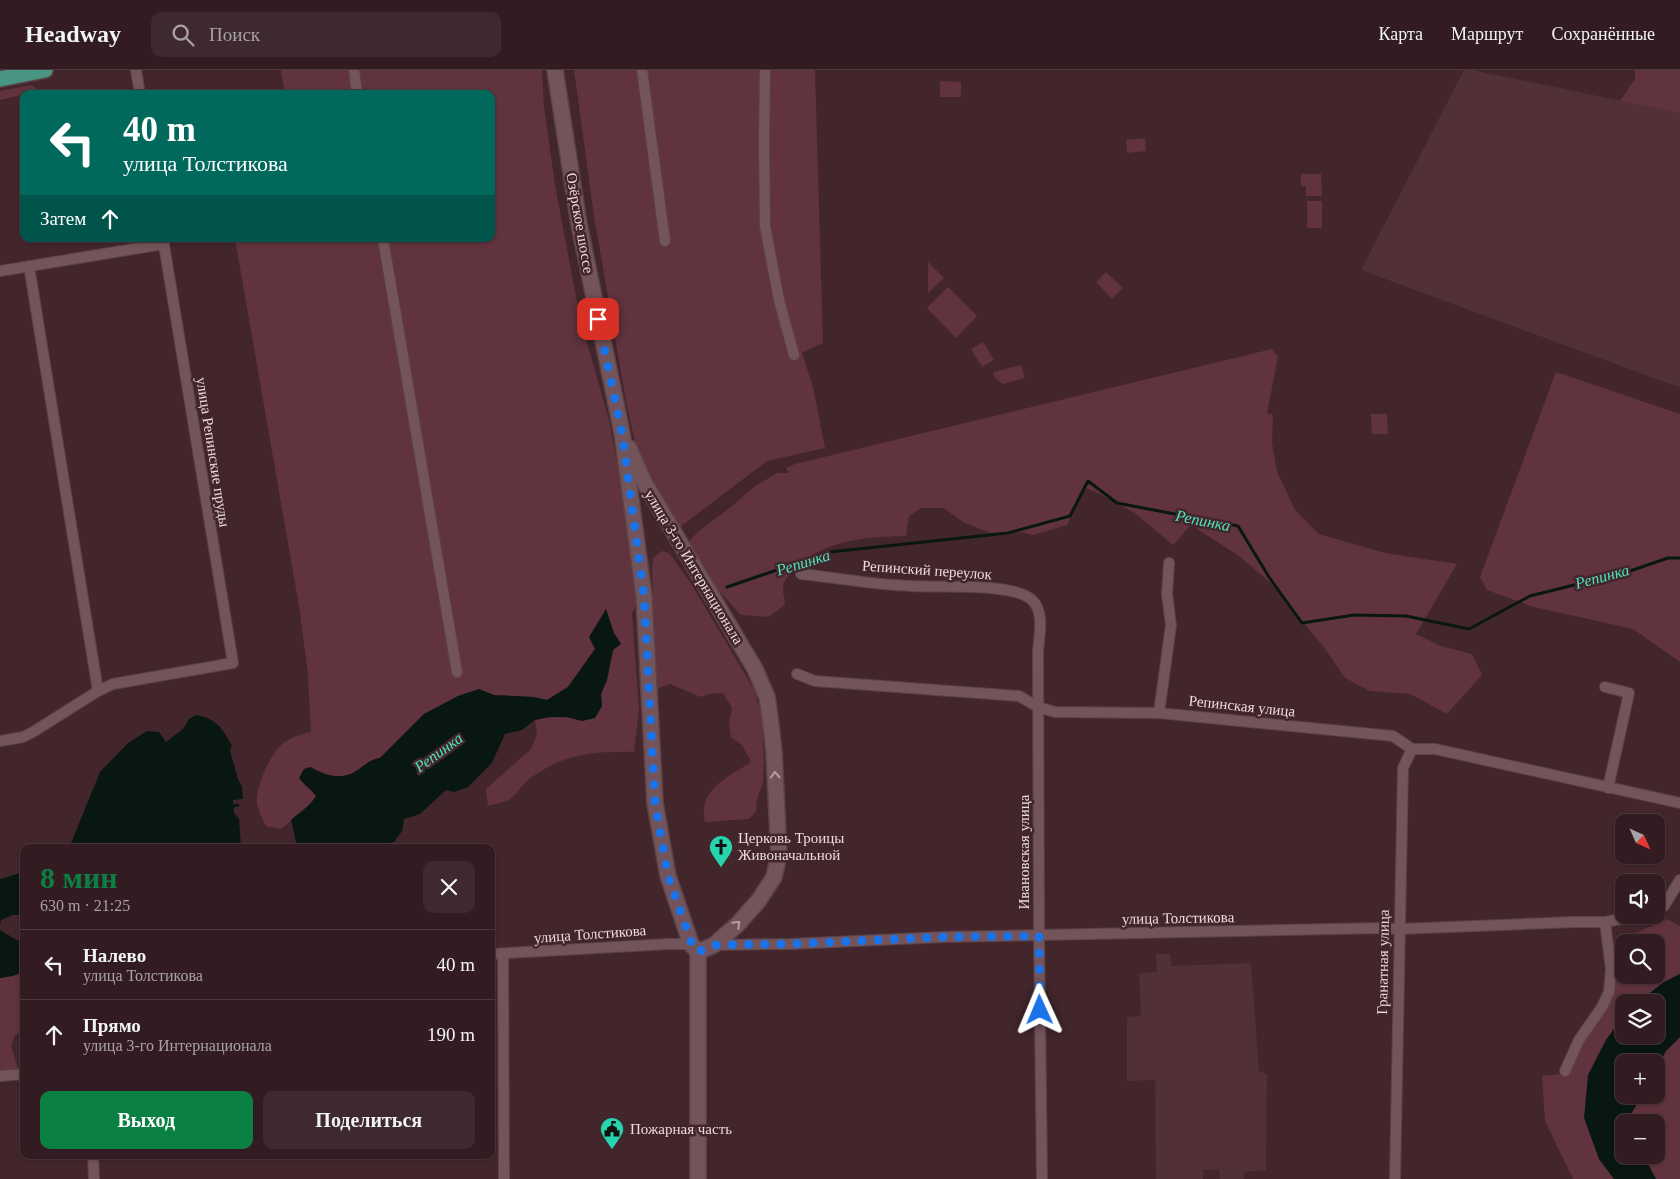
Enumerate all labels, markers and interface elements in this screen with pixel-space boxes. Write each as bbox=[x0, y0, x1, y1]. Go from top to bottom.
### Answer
search box bbox=[151, 12, 501, 57]
text: Headway bbox=[25, 21, 121, 47]
icon: search bbox=[169, 21, 197, 49]
text: Поиск bbox=[209, 24, 260, 45]
text: Карта bbox=[1378, 24, 1423, 44]
text: Маршрут bbox=[1451, 24, 1523, 44]
text: Сохранённые bbox=[1551, 24, 1655, 44]
icon: left bbox=[40, 110, 105, 175]
text: 40 m bbox=[123, 110, 196, 149]
text: улица Толстикова bbox=[123, 151, 288, 176]
street label: Озёрское шоссе bbox=[563, 171, 597, 275]
icon: ahead bbox=[96, 205, 124, 233]
text: Затем bbox=[40, 208, 86, 229]
pin bbox=[577, 298, 619, 340]
icon: arrive bbox=[584, 305, 612, 333]
street label: улица Репинские пруды bbox=[193, 376, 233, 528]
street label: улица 3-го Интернационала bbox=[642, 487, 747, 647]
water label: Репинка bbox=[1173, 507, 1232, 534]
water label: Репинка bbox=[773, 546, 832, 579]
street label: Репинский переулок bbox=[861, 557, 993, 583]
water label: Репинка bbox=[1572, 561, 1631, 592]
street label: Репинская улица bbox=[1188, 692, 1296, 720]
water label: Репинка bbox=[410, 729, 466, 776]
one-way arrow bbox=[770, 771, 781, 779]
street label: Ивановская улица bbox=[1016, 794, 1032, 909]
north arrow bbox=[1615, 814, 1665, 864]
map controls bbox=[1615, 814, 1665, 1164]
place label: Церковь Троицы Живоначальной bbox=[738, 830, 844, 863]
church icon: Церковь Троицы Живоначальной bbox=[708, 834, 734, 868]
text: 8 мин bbox=[40, 861, 118, 894]
button: close bbox=[423, 861, 475, 913]
button: sound bbox=[1615, 874, 1665, 924]
text: 630 m · 21:25 bbox=[40, 897, 130, 914]
street label: улица Толстикова bbox=[1122, 909, 1235, 927]
street label: Гранатная улица bbox=[1374, 909, 1392, 1015]
one-way arrow bbox=[731, 921, 740, 930]
street label: улица Толстикова bbox=[533, 922, 647, 946]
button: search bbox=[1615, 934, 1665, 984]
text: Налево bbox=[83, 945, 146, 966]
icon: left bbox=[40, 951, 68, 979]
text: 40 m bbox=[436, 954, 475, 975]
text: улица Толстикова bbox=[83, 967, 203, 984]
position arrow bbox=[1013, 983, 1065, 1035]
button: layers bbox=[1615, 994, 1665, 1044]
text: Прямо bbox=[83, 1015, 141, 1036]
icon: ahead bbox=[40, 1021, 68, 1049]
text: 190 m bbox=[427, 1024, 475, 1045]
text: улица 3-го Интернационала bbox=[83, 1037, 272, 1054]
button: + bbox=[1615, 1054, 1665, 1104]
button: Выход bbox=[40, 1091, 253, 1149]
button: Поделиться bbox=[263, 1091, 475, 1149]
button: − bbox=[1615, 1114, 1665, 1164]
public building icon: Пожарная часть bbox=[599, 1116, 625, 1150]
place label: Пожарная часть bbox=[630, 1121, 732, 1137]

